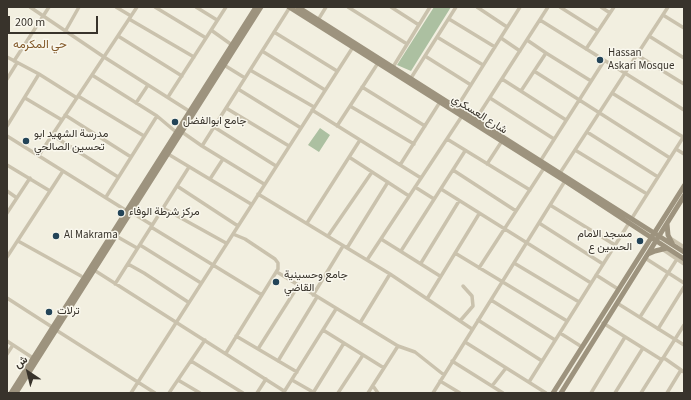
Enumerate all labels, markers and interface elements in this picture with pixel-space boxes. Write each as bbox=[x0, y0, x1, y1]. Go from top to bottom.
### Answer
scale bar bbox=[10, 8, 100, 34]
text: 200 m bbox=[15, 14, 45, 31]
district label: حي المكرمه bbox=[13, 38, 67, 52]
place label: Hassan Askari Mosque bbox=[608, 47, 675, 73]
marker: Hassan Askari Mosque bbox=[595, 55, 605, 65]
street label: شارع العسكري bbox=[449, 93, 509, 137]
place label: جامع ابوالفضل bbox=[183, 115, 247, 129]
marker: جامع ابوالفضل bbox=[170, 117, 180, 127]
place label: مدرسة الشهيد ابو تحسين الصالحي bbox=[34, 128, 108, 154]
marker: مدرسة الشهيد ابو تحسين الصالحي bbox=[21, 136, 31, 146]
place label: مركز شرطة الوفاء bbox=[129, 206, 200, 220]
marker: مركز شرطة الوفاء bbox=[116, 208, 126, 218]
place label: مسجد الامام الحسين ع bbox=[577, 228, 632, 254]
place label: Al Makrama bbox=[64, 229, 118, 243]
marker: Al Makrama bbox=[51, 231, 61, 241]
marker: مسجد الامام الحسين ع bbox=[635, 236, 645, 246]
place label: جامع وحسينية القاضي bbox=[284, 269, 348, 295]
marker: جامع وحسينية القاضي bbox=[271, 277, 281, 287]
place label: ترلات bbox=[57, 305, 80, 319]
marker: ترلات bbox=[44, 307, 54, 317]
north arrow bbox=[8, 352, 48, 392]
text: ش bbox=[11, 352, 31, 372]

